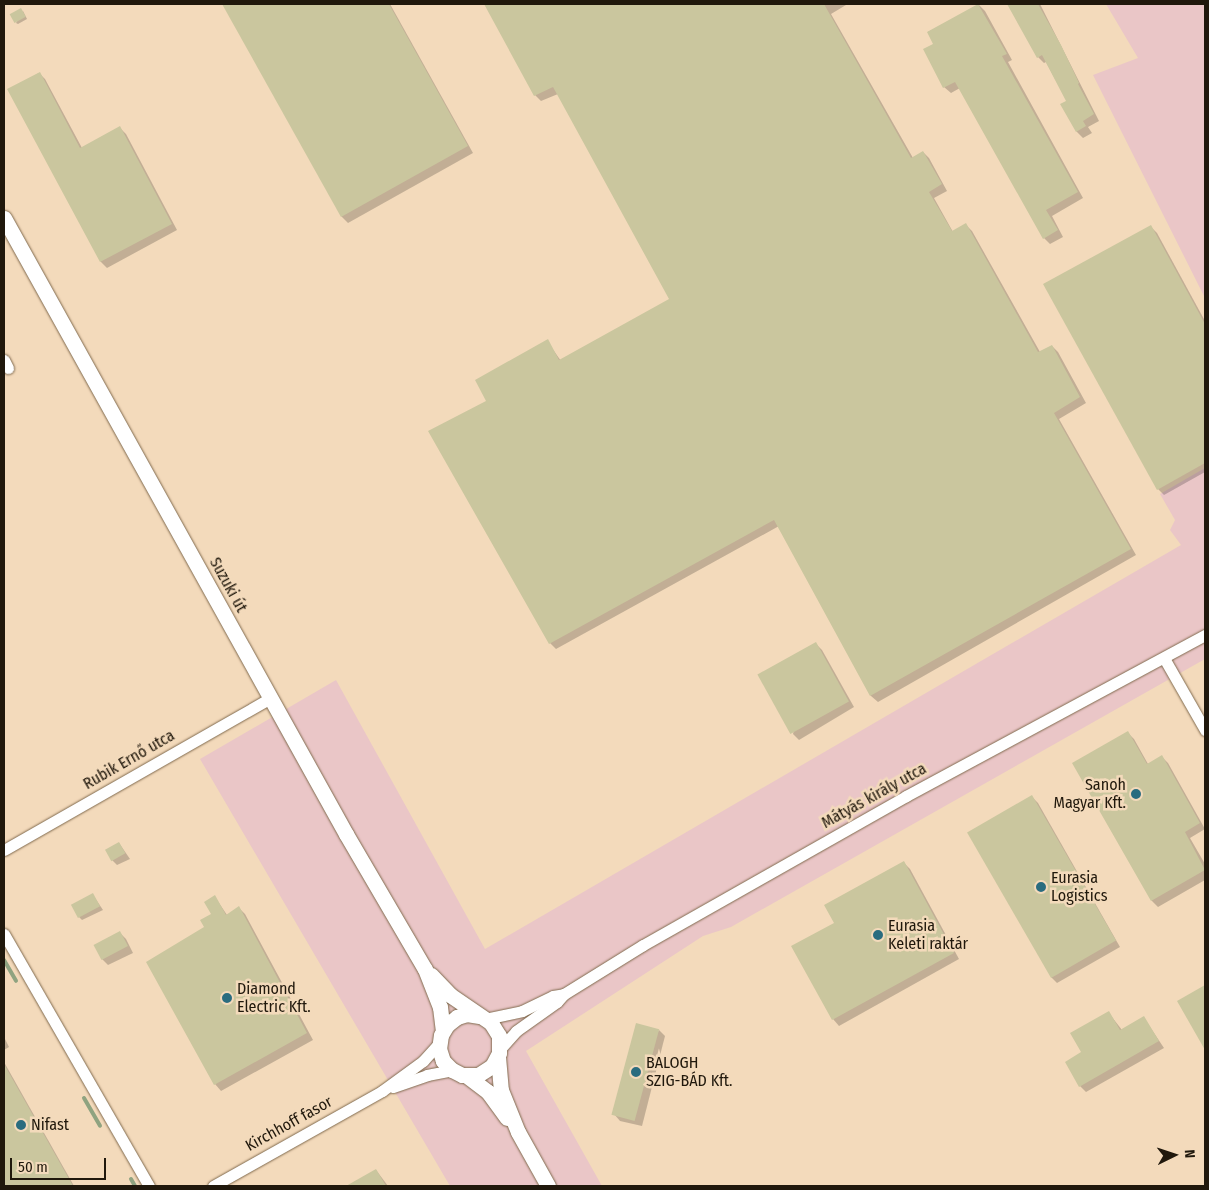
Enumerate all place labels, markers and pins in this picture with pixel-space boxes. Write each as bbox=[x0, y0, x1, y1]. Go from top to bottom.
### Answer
place label: Sanoh Magyar Kft. bbox=[1054, 775, 1126, 813]
marker: Sanoh Magyar Kft. bbox=[1130, 788, 1142, 800]
place label: Eurasia Logistics bbox=[1051, 868, 1107, 906]
marker: Eurasia Logistics bbox=[1035, 881, 1047, 893]
place label: Eurasia Keleti raktár bbox=[888, 916, 968, 954]
marker: Eurasia Keleti raktár bbox=[872, 929, 884, 941]
place label: Diamond Electric Kft. bbox=[237, 979, 311, 1017]
marker: Diamond Electric Kft. bbox=[221, 992, 233, 1004]
place label: BALOGH SZIG-BÁD Kft. bbox=[646, 1053, 732, 1091]
marker: BALOGH SZIG-BÁD Kft. bbox=[630, 1066, 642, 1078]
place label: Nifast bbox=[31, 1115, 69, 1135]
marker: Nifast bbox=[15, 1119, 27, 1131]

